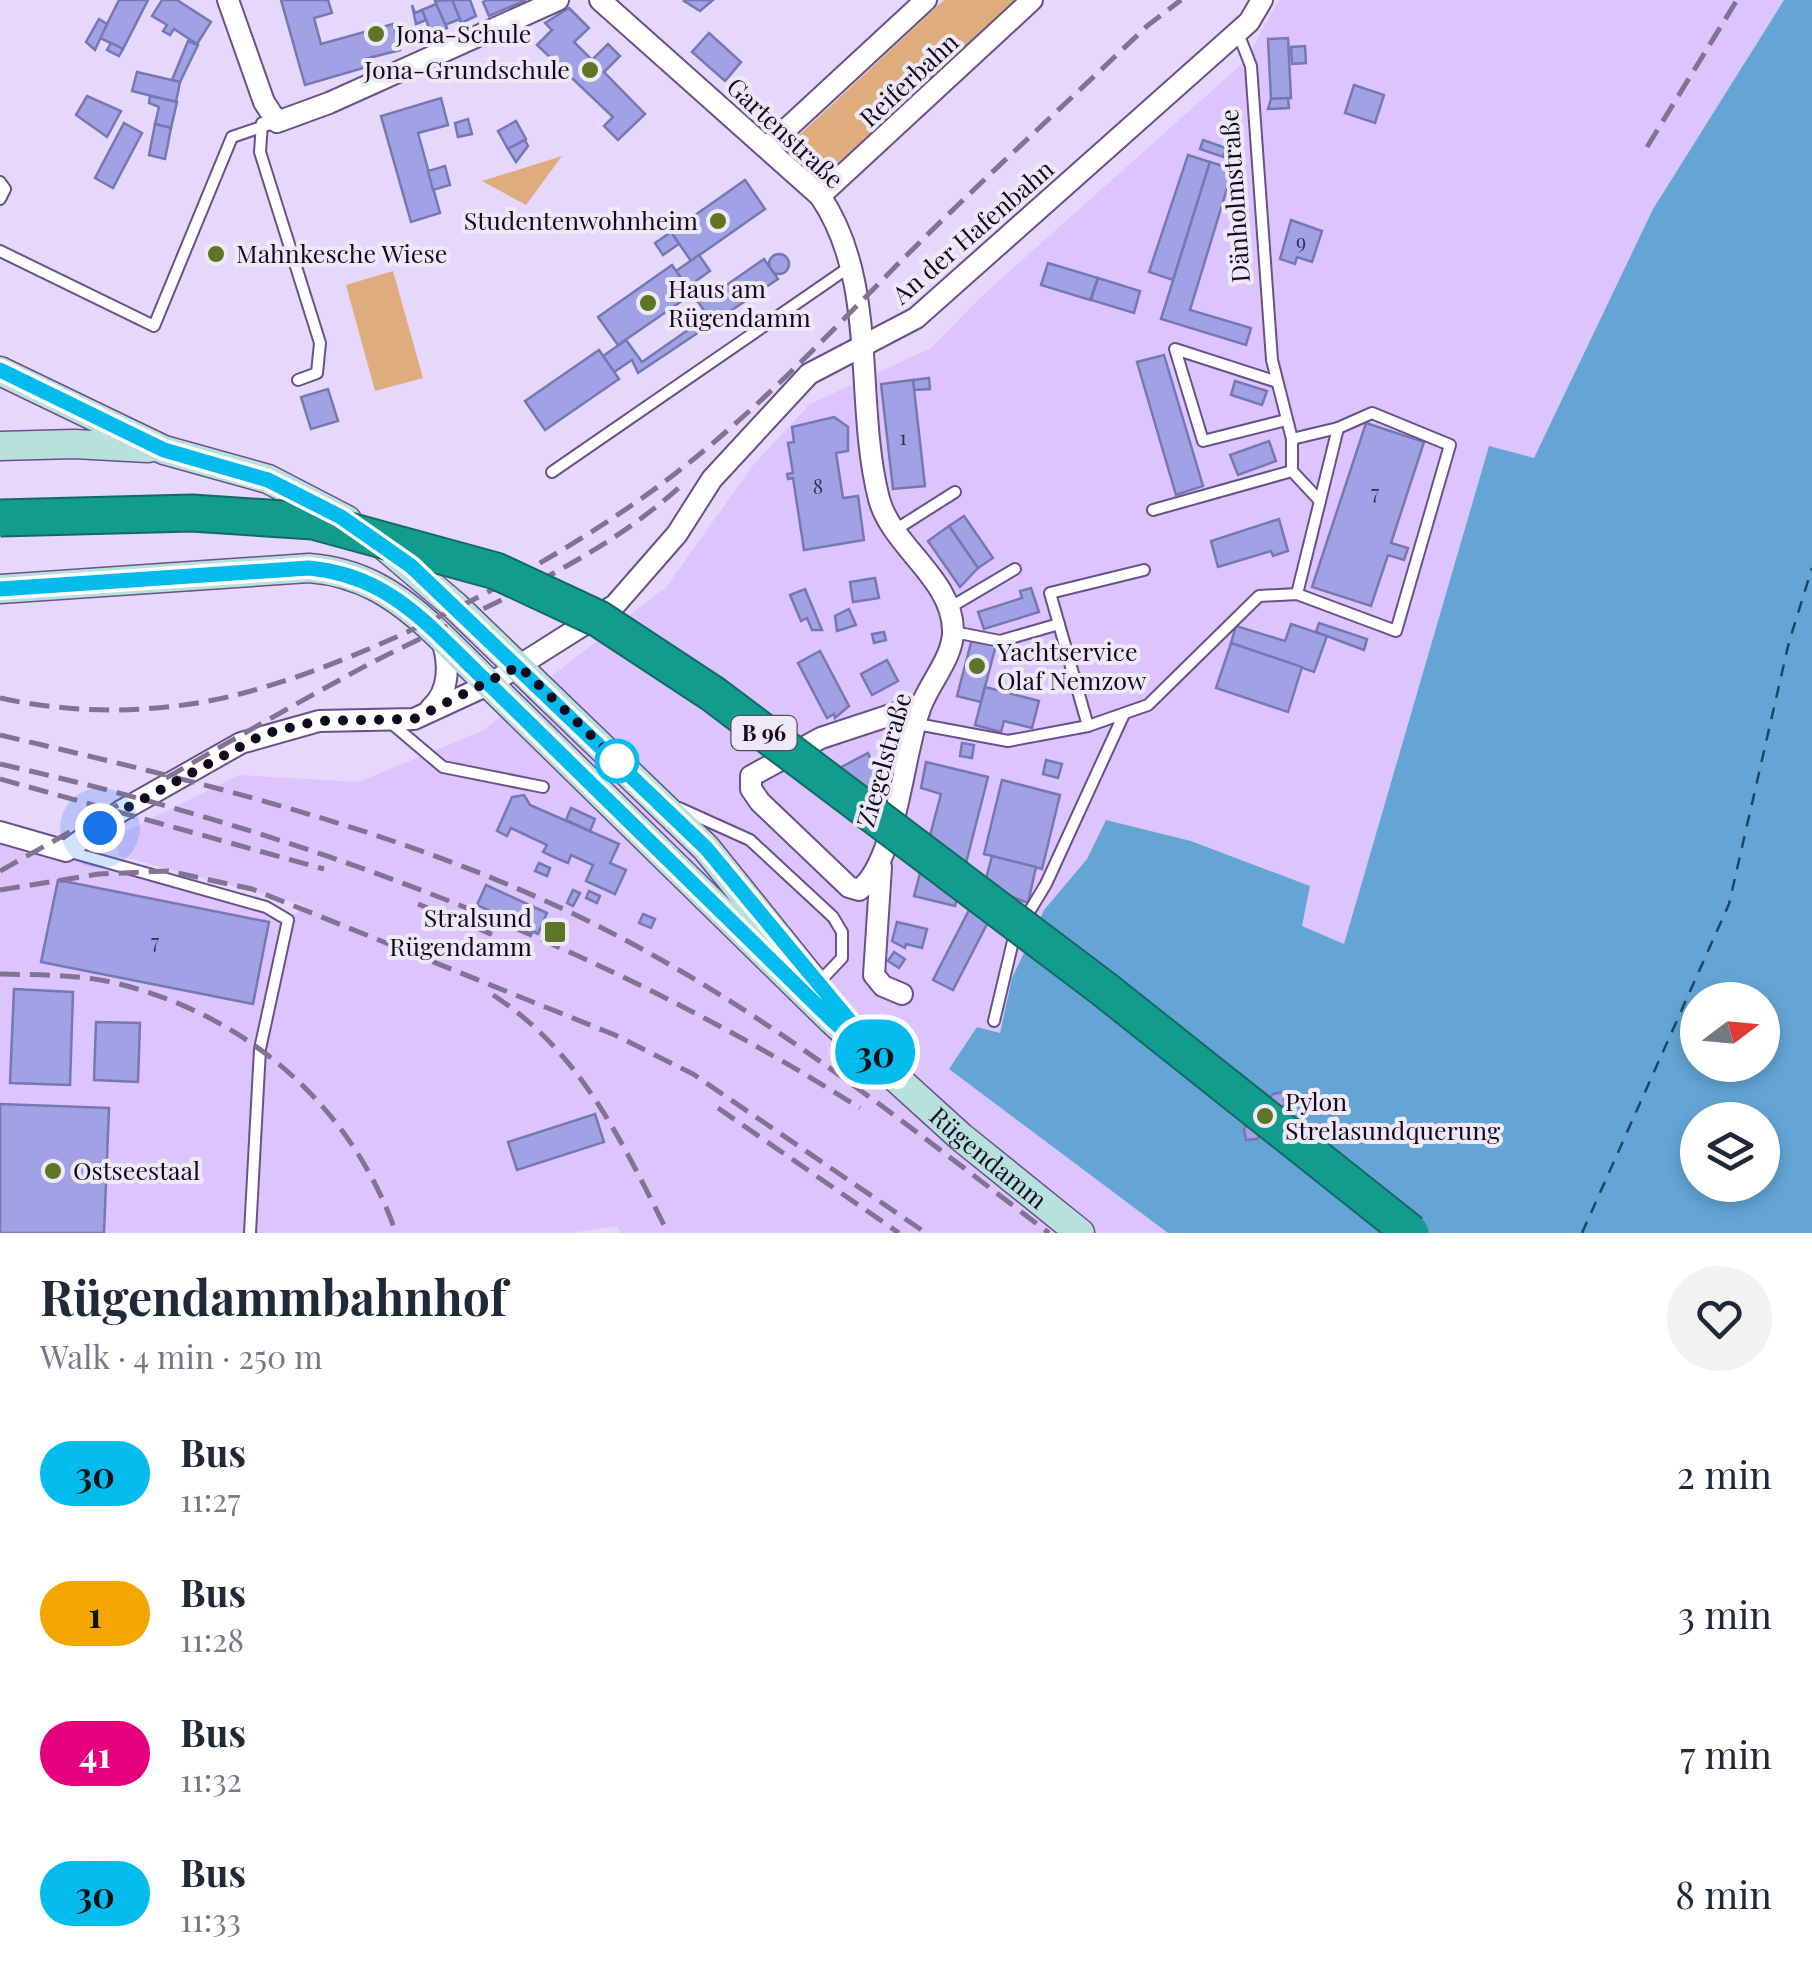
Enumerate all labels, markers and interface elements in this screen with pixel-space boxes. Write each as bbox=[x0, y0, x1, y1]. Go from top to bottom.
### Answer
place label: Jona-Schule bbox=[395, 16, 531, 49]
marker: Jona-Schule bbox=[365, 23, 387, 45]
street label: Reiferbahn bbox=[852, 25, 964, 133]
place label: Jona-Grundschule bbox=[363, 52, 570, 85]
marker: Jona-Grundschule bbox=[579, 59, 601, 81]
street label: Gartenstraße bbox=[721, 69, 852, 195]
street label: Dänholmstraße bbox=[1211, 108, 1256, 284]
street label: An der Hafenbahn bbox=[884, 152, 1060, 311]
place label: Studentenwohnheim bbox=[464, 203, 698, 236]
marker: Studentenwohnheim bbox=[707, 210, 729, 232]
house number: 9 bbox=[1296, 227, 1306, 254]
place label: Mahnkesche Wiese bbox=[236, 236, 447, 269]
marker: Mahnkesche Wiese bbox=[205, 243, 227, 265]
place label: Haus am Rügendamm bbox=[668, 271, 811, 333]
marker: Haus am Rügendamm bbox=[637, 292, 659, 314]
house number: 1 bbox=[899, 423, 907, 450]
house number: 8 bbox=[813, 472, 823, 499]
house number: 7 bbox=[1371, 478, 1379, 505]
place label: Yachtservice Olaf Nemzow bbox=[996, 634, 1147, 696]
marker: Yachtservice Olaf Nemzow bbox=[966, 655, 988, 677]
street label: Ziegelstraße bbox=[848, 689, 917, 831]
road number: B 96 bbox=[732, 716, 796, 750]
unlabelled marker bbox=[596, 740, 638, 782]
your location bbox=[75, 803, 125, 853]
place label: Stralsund Rügendamm bbox=[389, 900, 532, 962]
marker: Stralsund Rügendamm bbox=[542, 919, 568, 945]
house number: 7 bbox=[151, 927, 159, 954]
north arrow bbox=[1680, 982, 1780, 1082]
map controls bbox=[1680, 982, 1780, 1202]
line badge: 30 bbox=[830, 1020, 920, 1084]
text: 30 bbox=[855, 1029, 895, 1076]
place label: Pylon Strelasundquerung bbox=[1285, 1084, 1501, 1146]
street label: Rügendamm bbox=[924, 1099, 1055, 1215]
button: layers bbox=[1680, 1102, 1780, 1202]
marker: Pylon Strelasundquerung bbox=[1254, 1105, 1276, 1127]
place label: Ostseestaal bbox=[73, 1153, 200, 1186]
marker: Ostseestaal bbox=[42, 1160, 64, 1182]
text: Rügendammbahnhof bbox=[40, 1264, 507, 1328]
button: heart bbox=[1667, 1266, 1772, 1371]
text: Walk · 4 min · 250 m bbox=[40, 1334, 323, 1377]
text: Bus bbox=[180, 1426, 246, 1477]
text: 2 min bbox=[1677, 1448, 1772, 1499]
text: 30 bbox=[75, 1450, 115, 1497]
text: 11:27 bbox=[180, 1477, 241, 1520]
text: Bus bbox=[180, 1566, 246, 1617]
text: 3 min bbox=[1678, 1588, 1772, 1639]
text: 1 bbox=[88, 1590, 102, 1637]
text: 11:28 bbox=[180, 1617, 244, 1660]
text: Bus bbox=[180, 1706, 246, 1757]
text: 7 min bbox=[1680, 1728, 1772, 1779]
text: 41 bbox=[79, 1730, 111, 1777]
text: 11:32 bbox=[180, 1757, 242, 1800]
text: Bus bbox=[180, 1846, 246, 1897]
text: 8 min bbox=[1675, 1868, 1772, 1919]
text: 30 bbox=[75, 1870, 115, 1917]
text: 11:33 bbox=[180, 1897, 241, 1940]

